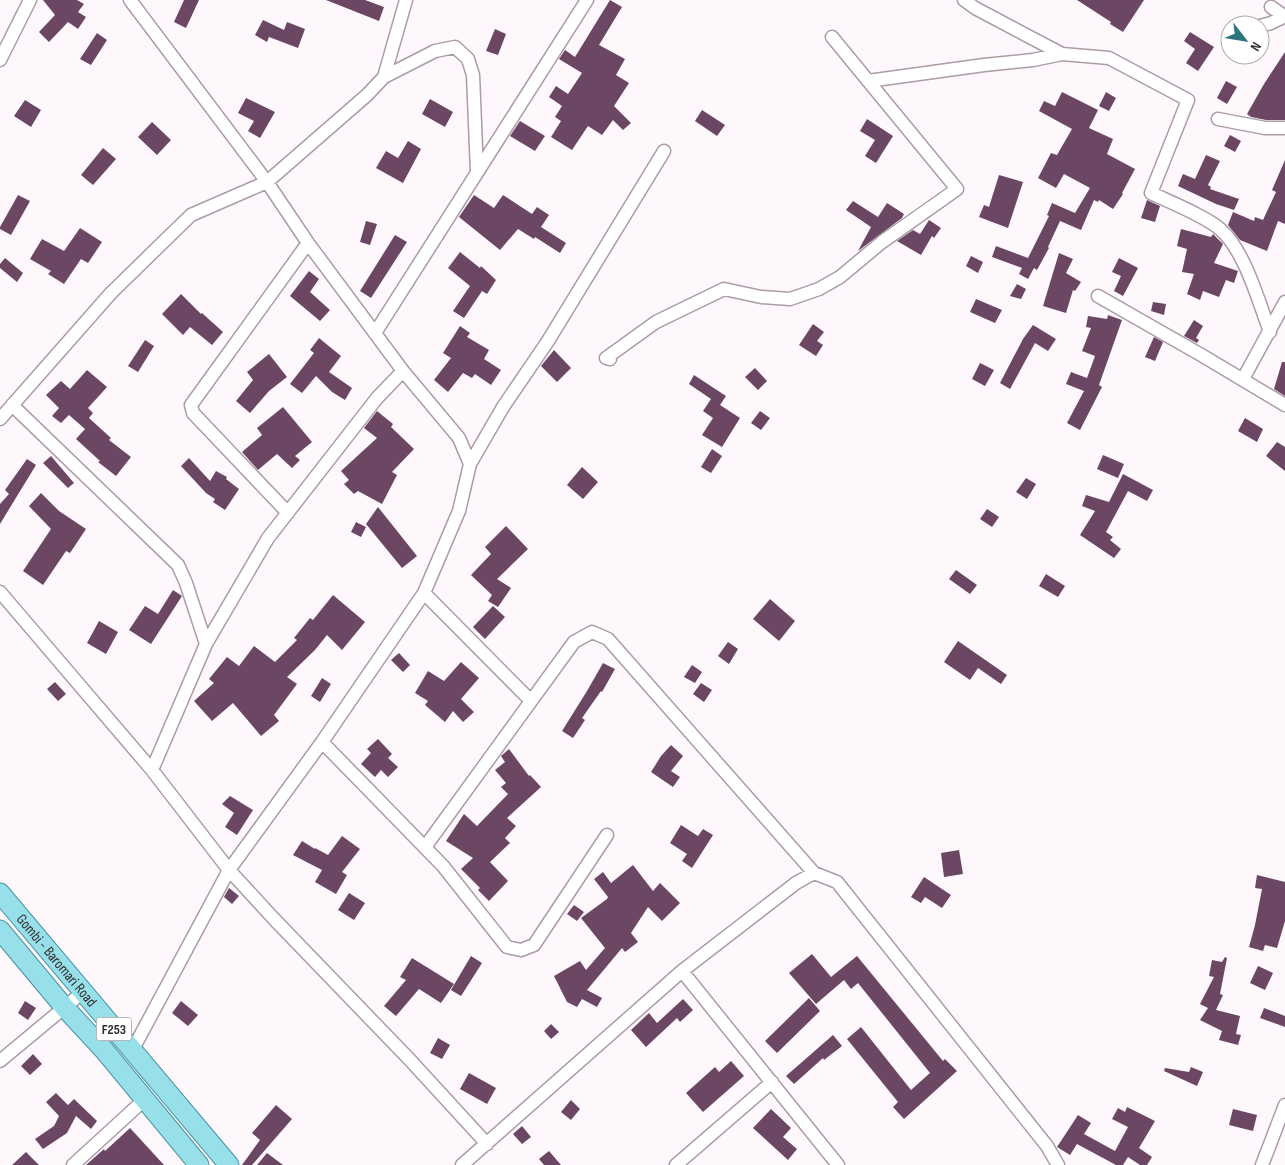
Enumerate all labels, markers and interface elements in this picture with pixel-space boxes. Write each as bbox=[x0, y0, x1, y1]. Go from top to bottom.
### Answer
north arrow bbox=[1220, 15, 1270, 65]
text: N bbox=[1247, 39, 1265, 54]
street label: Gombi - Baromari Road bbox=[12, 910, 101, 1011]
road number: F253 bbox=[96, 1018, 132, 1040]

